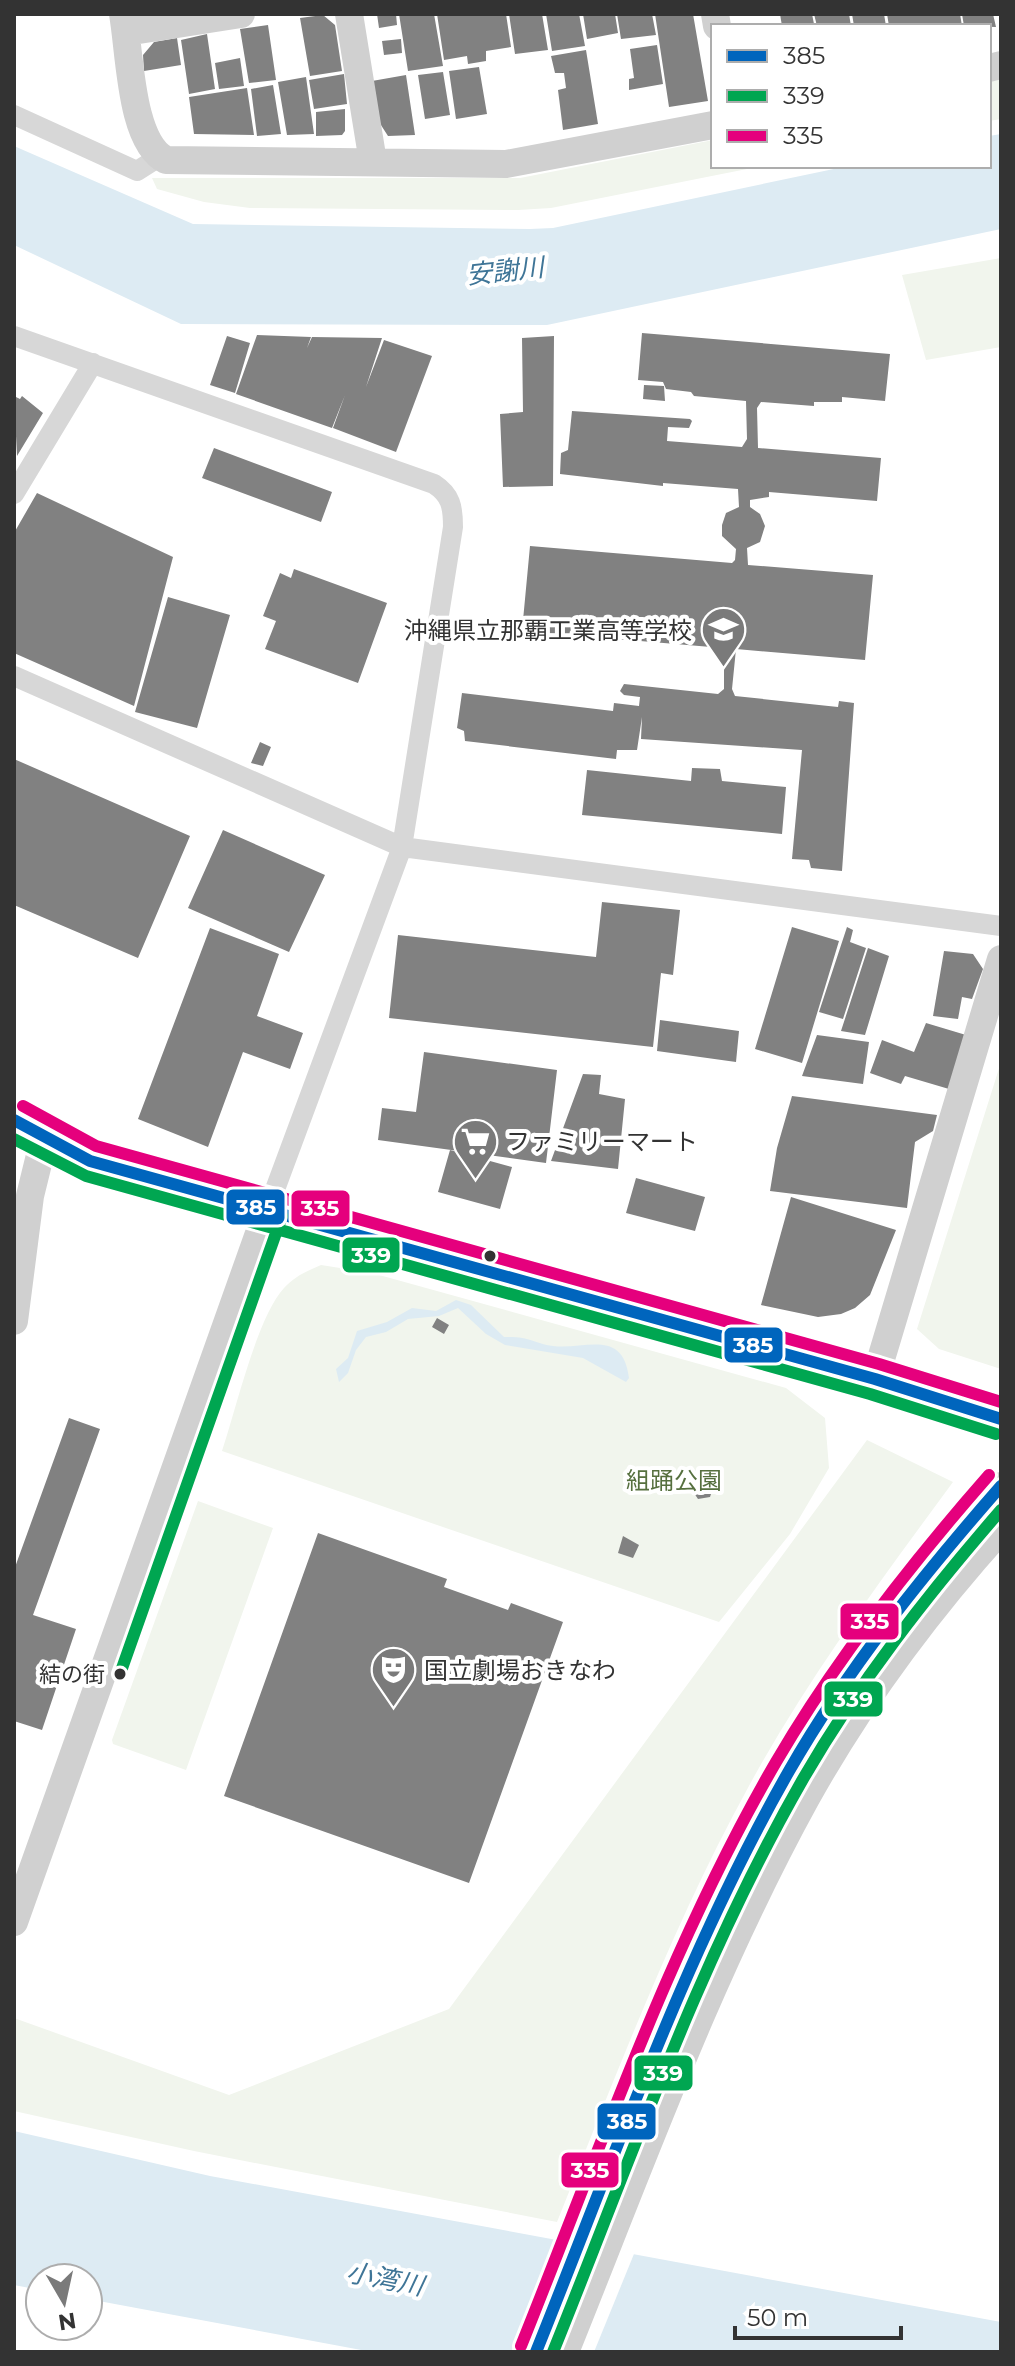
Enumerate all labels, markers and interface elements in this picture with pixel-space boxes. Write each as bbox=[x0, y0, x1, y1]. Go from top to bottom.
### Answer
legend bbox=[711, 24, 991, 168]
text: 385 bbox=[783, 41, 825, 70]
text: 339 bbox=[783, 81, 825, 110]
text: 335 bbox=[783, 121, 823, 150]
water label: 安謝川 bbox=[465, 251, 548, 291]
school or university icon: 沖縄県立那覇工業高等学校 bbox=[699, 606, 747, 669]
place label: 沖縄県立那覇工業高等学校 bbox=[404, 616, 692, 645]
supermarket icon: ファミリーマート bbox=[451, 1117, 499, 1180]
place label: ファミリーマート bbox=[506, 1127, 698, 1156]
line badge: 385 bbox=[225, 1188, 286, 1226]
line badge: 335 bbox=[290, 1189, 351, 1228]
text: 385 bbox=[235, 1194, 276, 1221]
text: 335 bbox=[300, 1195, 339, 1222]
line badge: 339 bbox=[341, 1236, 401, 1274]
text: 339 bbox=[350, 1242, 391, 1269]
unlabelled marker bbox=[482, 1248, 498, 1264]
line badge: 385 bbox=[723, 1326, 784, 1364]
text: 385 bbox=[732, 1332, 773, 1359]
park label: 組踊公園 bbox=[626, 1466, 722, 1495]
line badge: 335 bbox=[839, 1602, 900, 1641]
text: 335 bbox=[850, 1608, 889, 1635]
theatre icon: 国立劇場おきなわ bbox=[369, 1646, 417, 1709]
place label: 国立劇場おきなわ bbox=[424, 1656, 616, 1685]
place label: 結の街 bbox=[39, 1661, 105, 1688]
marker: 結の街 bbox=[112, 1666, 128, 1682]
line badge: 339 bbox=[823, 1680, 884, 1718]
text: 339 bbox=[832, 1686, 873, 1713]
line badge: 339 bbox=[633, 2054, 694, 2092]
text: 339 bbox=[642, 2060, 683, 2087]
line badge: 385 bbox=[596, 2102, 657, 2141]
text: 385 bbox=[606, 2108, 647, 2135]
line badge: 335 bbox=[560, 2151, 620, 2189]
text: 335 bbox=[570, 2157, 609, 2184]
water label: 小湾川 bbox=[344, 2256, 429, 2303]
north arrow bbox=[24, 2262, 104, 2342]
scale bar bbox=[735, 2290, 901, 2340]
text: 50 m bbox=[747, 2303, 808, 2332]
text: N bbox=[56, 2307, 78, 2336]

